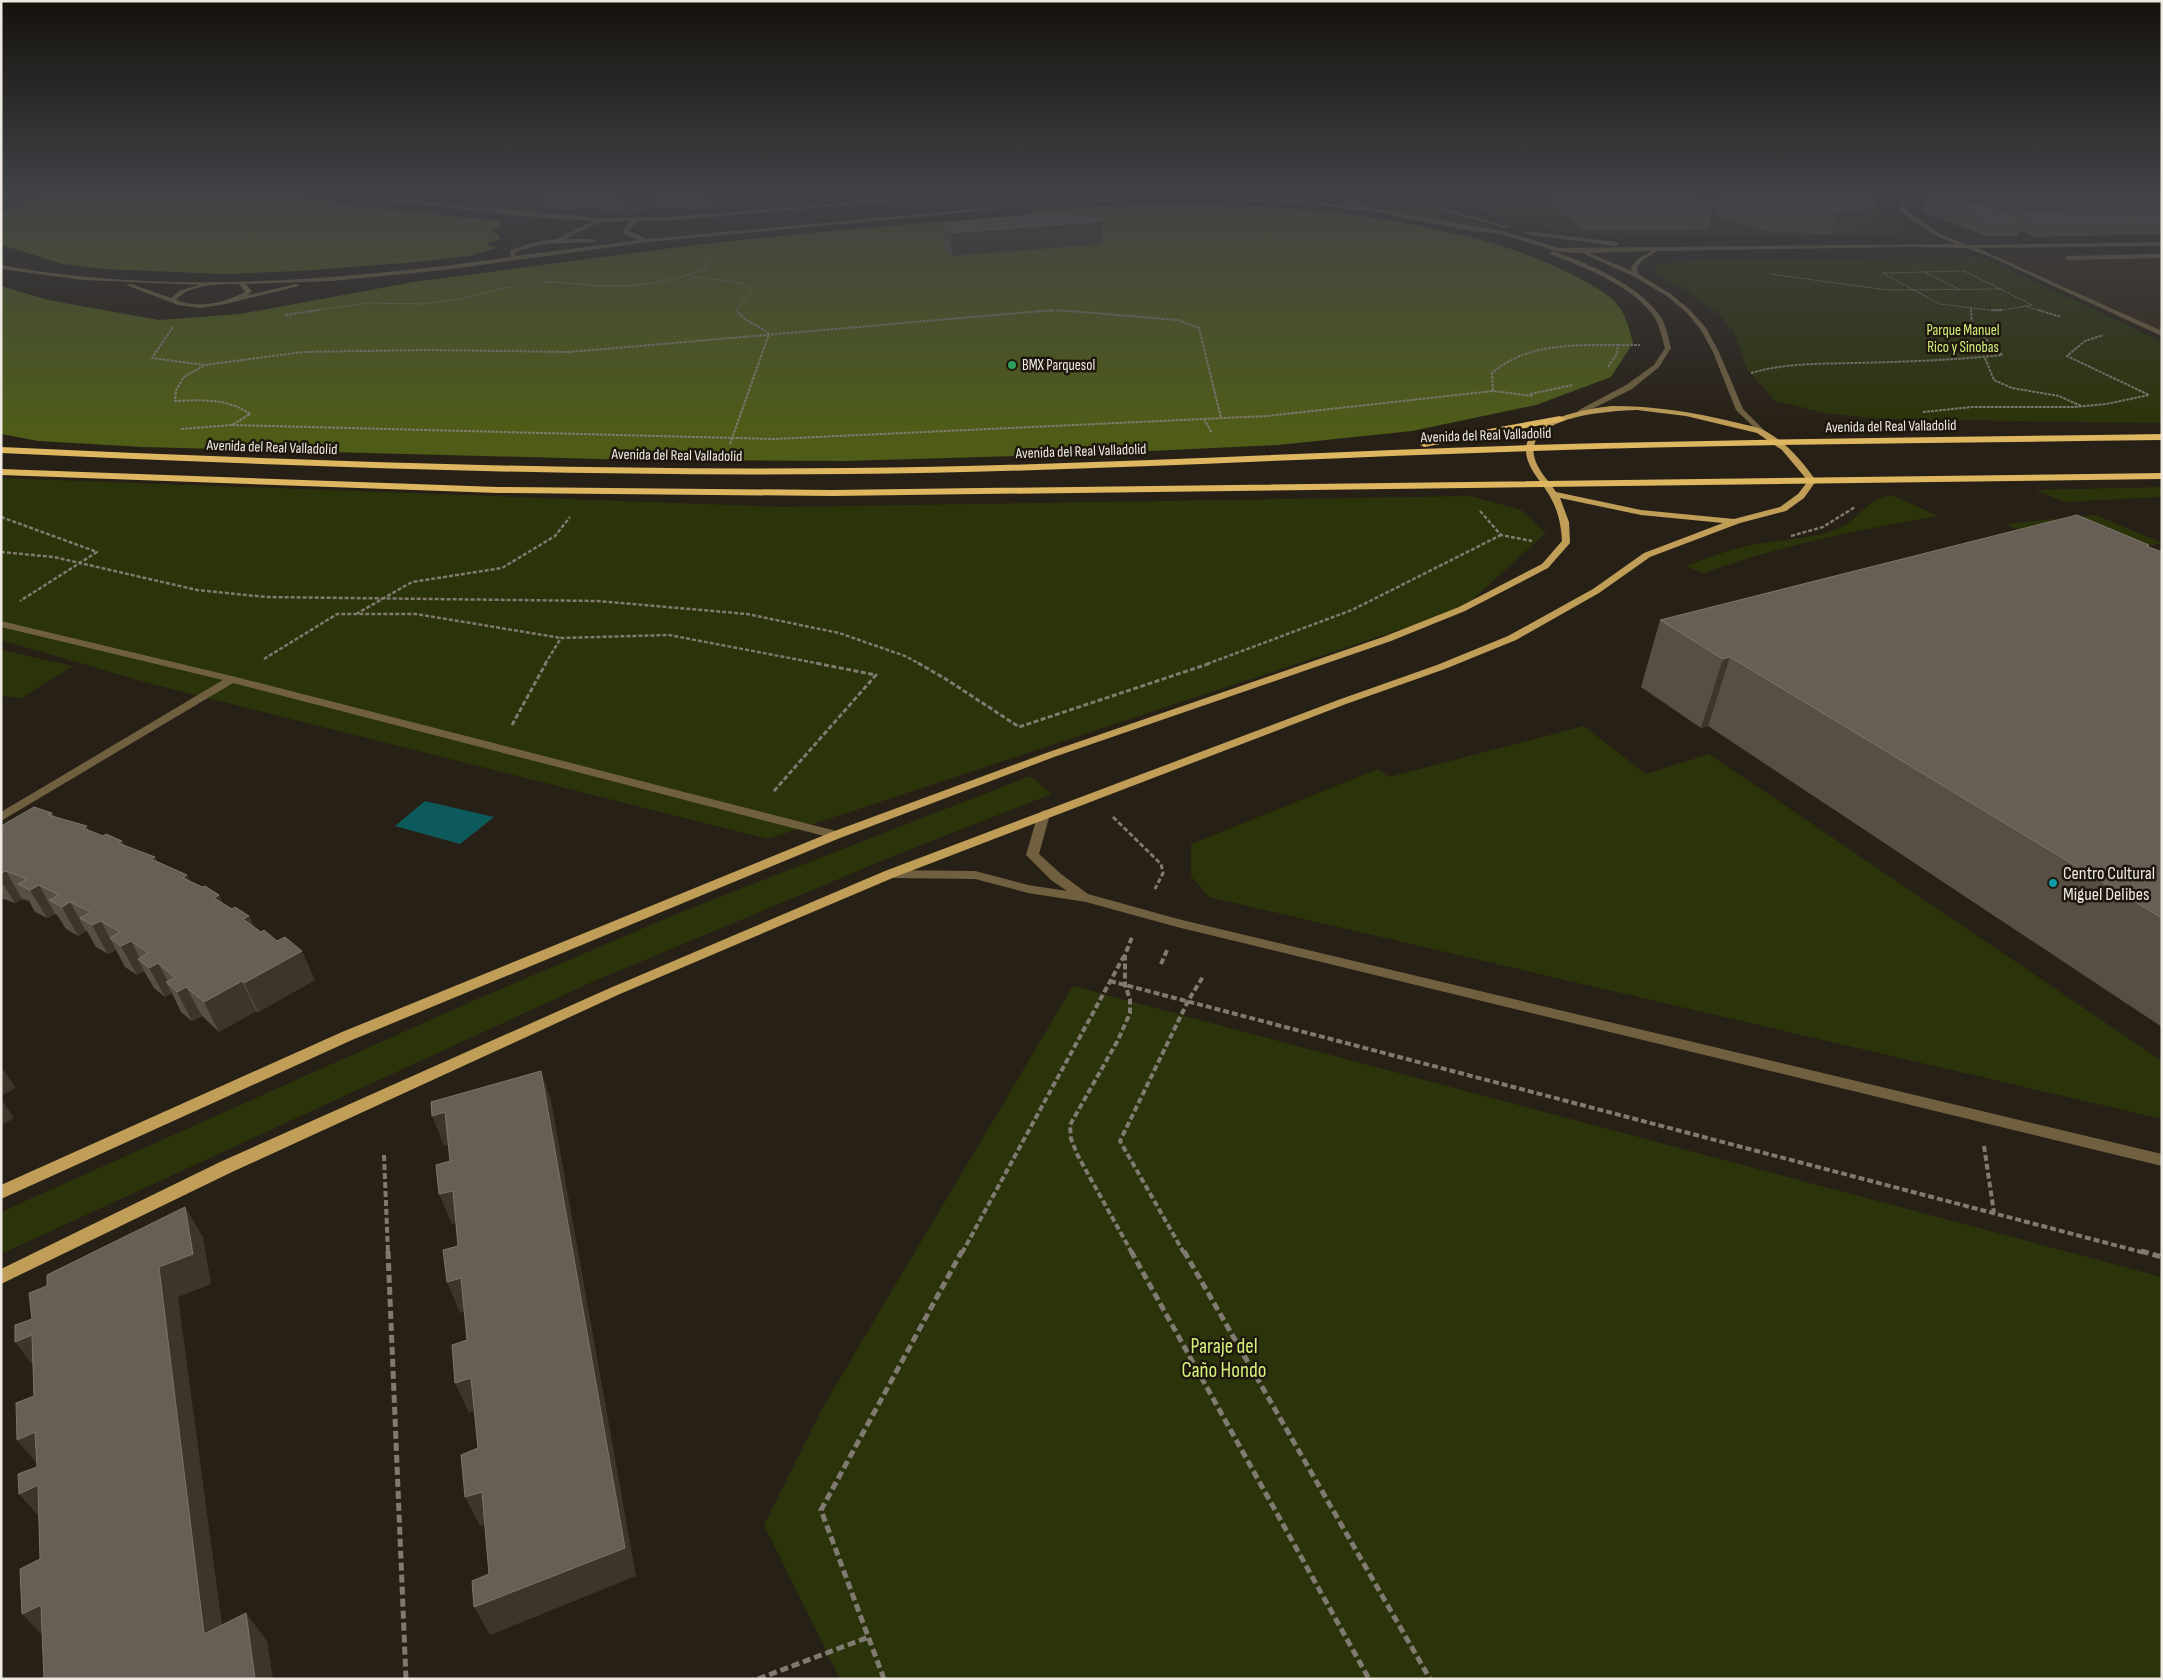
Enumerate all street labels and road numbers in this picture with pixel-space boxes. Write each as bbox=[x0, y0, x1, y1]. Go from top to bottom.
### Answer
street label: Avenida del Real Valladolid bbox=[1824, 416, 1957, 437]
street label: Avenida del Real Valladolid bbox=[1419, 424, 1552, 447]
street label: Avenida del Real Valladolid bbox=[205, 436, 338, 459]
street label: Avenida del Real Valladolid bbox=[1014, 440, 1147, 463]
street label: Avenida del Real Valladolid bbox=[610, 445, 743, 466]

